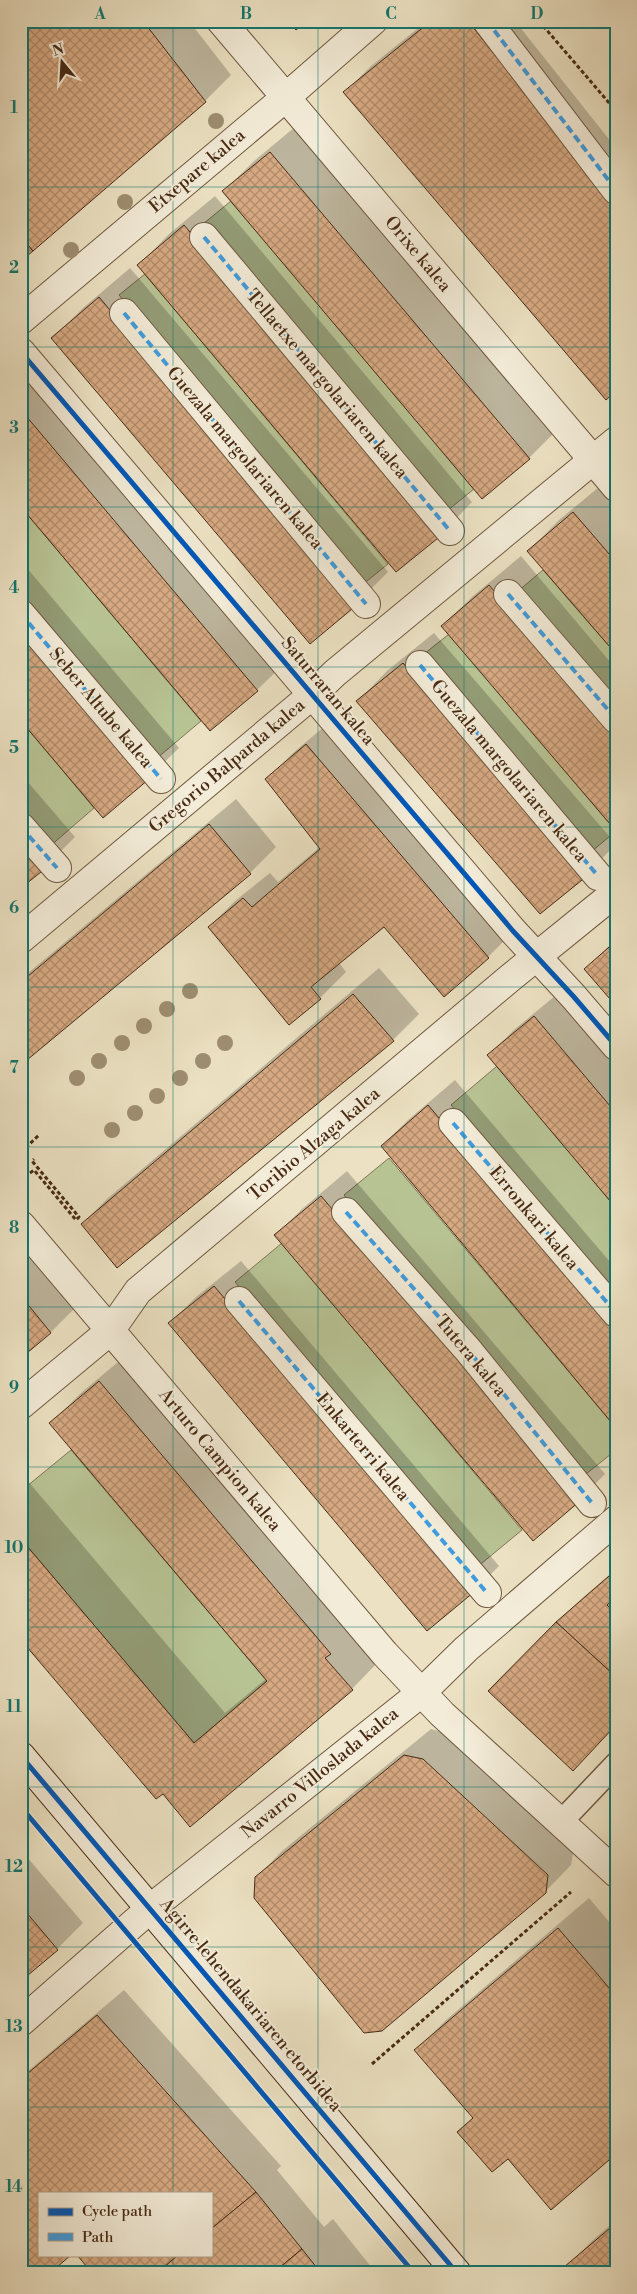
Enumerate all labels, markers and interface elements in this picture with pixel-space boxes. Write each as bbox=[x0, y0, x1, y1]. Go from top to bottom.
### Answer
text: A bbox=[93, 4, 106, 24]
text: B bbox=[240, 4, 252, 24]
text: C bbox=[385, 4, 397, 24]
text: D bbox=[531, 4, 544, 24]
north arrow bbox=[38, 38, 88, 88]
text: N bbox=[50, 40, 66, 61]
text: 1 bbox=[10, 98, 18, 118]
street label: Etxepare kalea bbox=[144, 123, 251, 218]
street label: Orixe kalea bbox=[380, 211, 457, 297]
text: 2 bbox=[9, 258, 19, 278]
street label: Tellaetxe margolariaren kalea bbox=[241, 285, 414, 484]
street label: Guezala margolariaren kalea bbox=[162, 362, 329, 555]
text: 3 bbox=[9, 418, 19, 438]
text: 4 bbox=[9, 578, 20, 598]
street label: Saturraran kalea bbox=[276, 632, 381, 751]
street label: Seber Altube kalea bbox=[44, 643, 159, 774]
street label: Guezala margolariaren kalea bbox=[426, 675, 593, 868]
street label: Gregorio Balparda kalea bbox=[144, 693, 311, 838]
text: 5 bbox=[9, 738, 19, 758]
text: 6 bbox=[9, 898, 19, 918]
text: 7 bbox=[9, 1058, 19, 1078]
street label: Toribio Alzaga kalea bbox=[243, 1081, 385, 1206]
street label: Erronkari kalea bbox=[484, 1161, 585, 1275]
text: 8 bbox=[9, 1218, 19, 1238]
street label: Tutera kalea bbox=[430, 1310, 512, 1402]
text: 9 bbox=[9, 1378, 19, 1398]
street label: Arturo Campion kalea bbox=[153, 1383, 287, 1537]
street label: Enkarterri kalea bbox=[311, 1388, 416, 1507]
text: 10 bbox=[5, 1538, 23, 1558]
text: 11 bbox=[6, 1697, 22, 1717]
street label: Navarro Villoslada kalea bbox=[237, 1702, 404, 1844]
text: 12 bbox=[5, 1857, 23, 1877]
street label: Agirre lehendakariaren etorbidea bbox=[154, 1893, 348, 2117]
text: 13 bbox=[5, 2017, 23, 2037]
text: 14 bbox=[5, 2177, 23, 2197]
legend bbox=[38, 2192, 212, 2256]
text: Cycle path bbox=[82, 2202, 152, 2221]
text: Path bbox=[82, 2228, 114, 2247]

